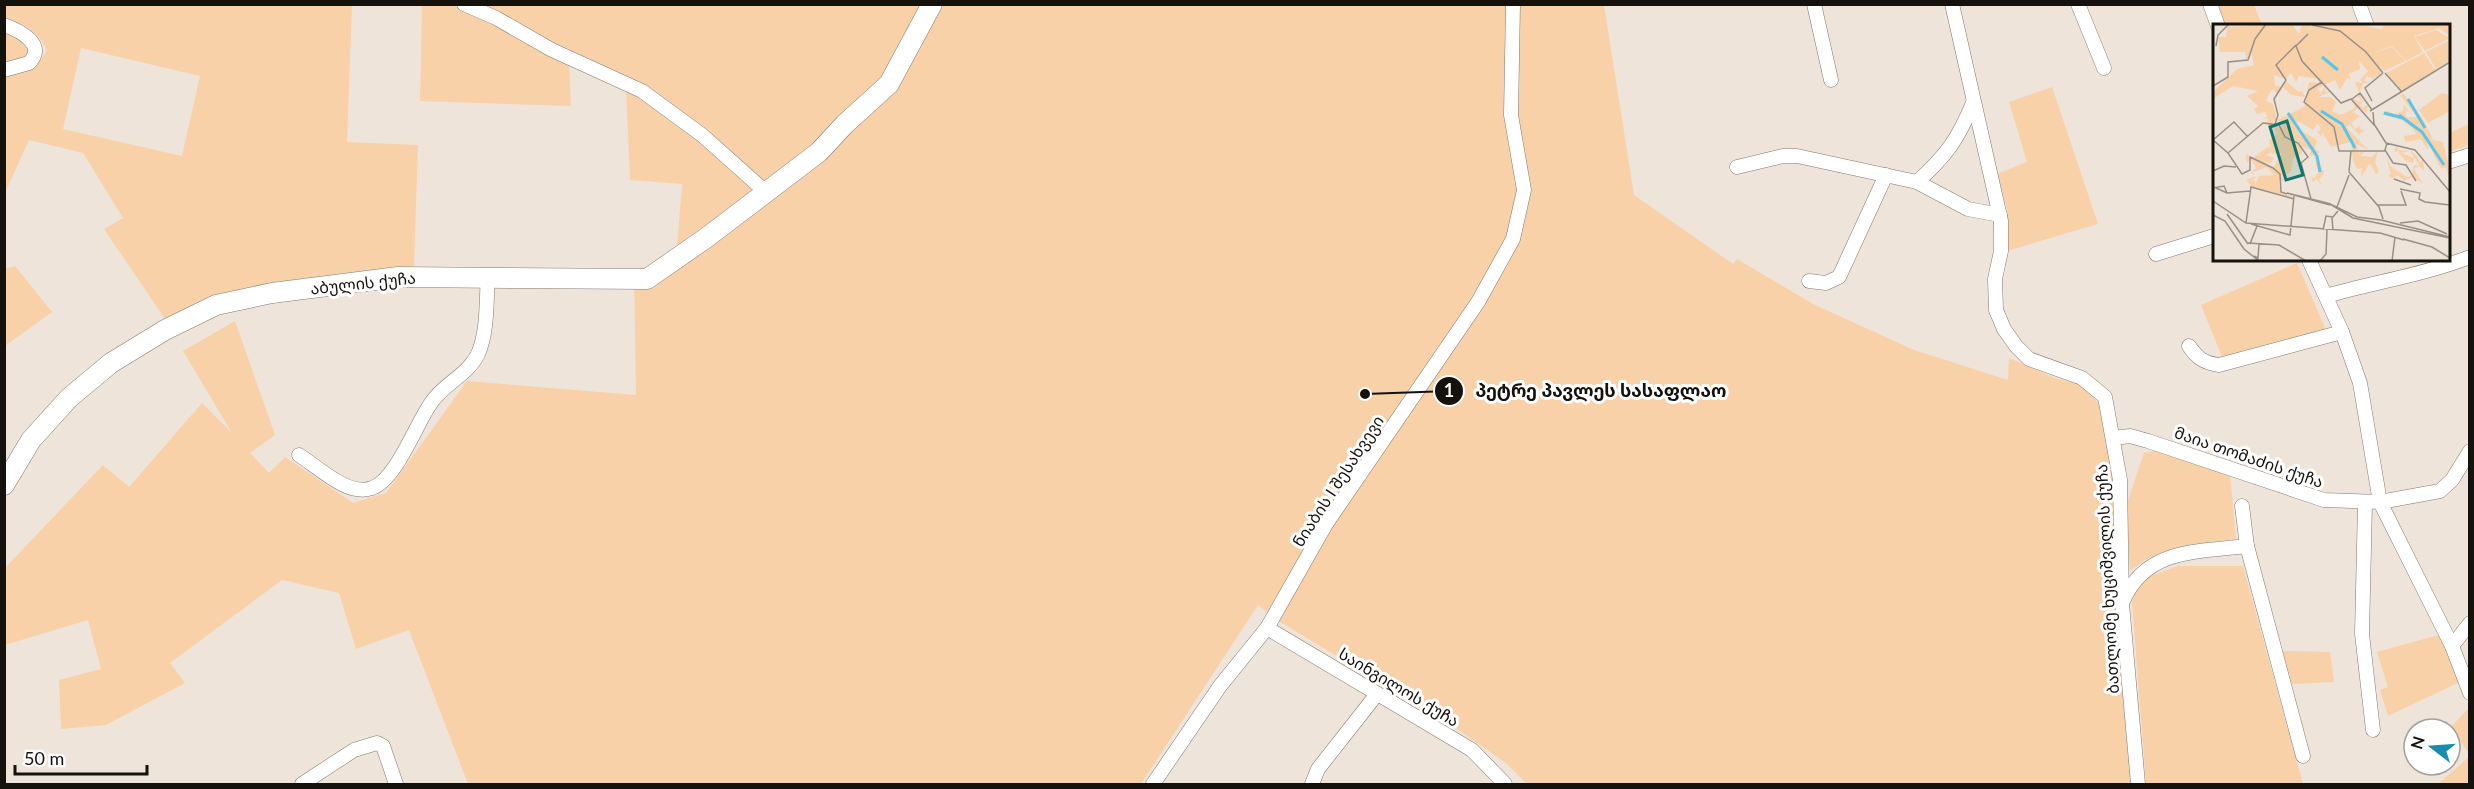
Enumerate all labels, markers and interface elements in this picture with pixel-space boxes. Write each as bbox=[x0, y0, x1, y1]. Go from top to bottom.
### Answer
inset map bbox=[2213, 24, 2450, 261]
street label: აბულის ქუჩა bbox=[309, 268, 417, 299]
callout: პეტრე პავლეს სასაფლაო bbox=[1434, 373, 1739, 409]
text: 1 bbox=[1444, 379, 1454, 401]
text: პეტრე პავლეს სასაფლაო bbox=[1476, 379, 1726, 402]
street label: ნიაბის I შესახვევი bbox=[1288, 412, 1388, 550]
street label: მაია თომაძის ქუჩა bbox=[2172, 422, 2326, 492]
street label: ბათლომე ხუციშვილის ქუჩა bbox=[2091, 464, 2124, 694]
street label: საინგილოს ქუჩა bbox=[1335, 643, 1463, 732]
north arrow bbox=[2402, 717, 2462, 777]
text: N bbox=[2406, 734, 2428, 751]
scale bar bbox=[15, 738, 147, 776]
text: 50 m bbox=[24, 747, 64, 769]

